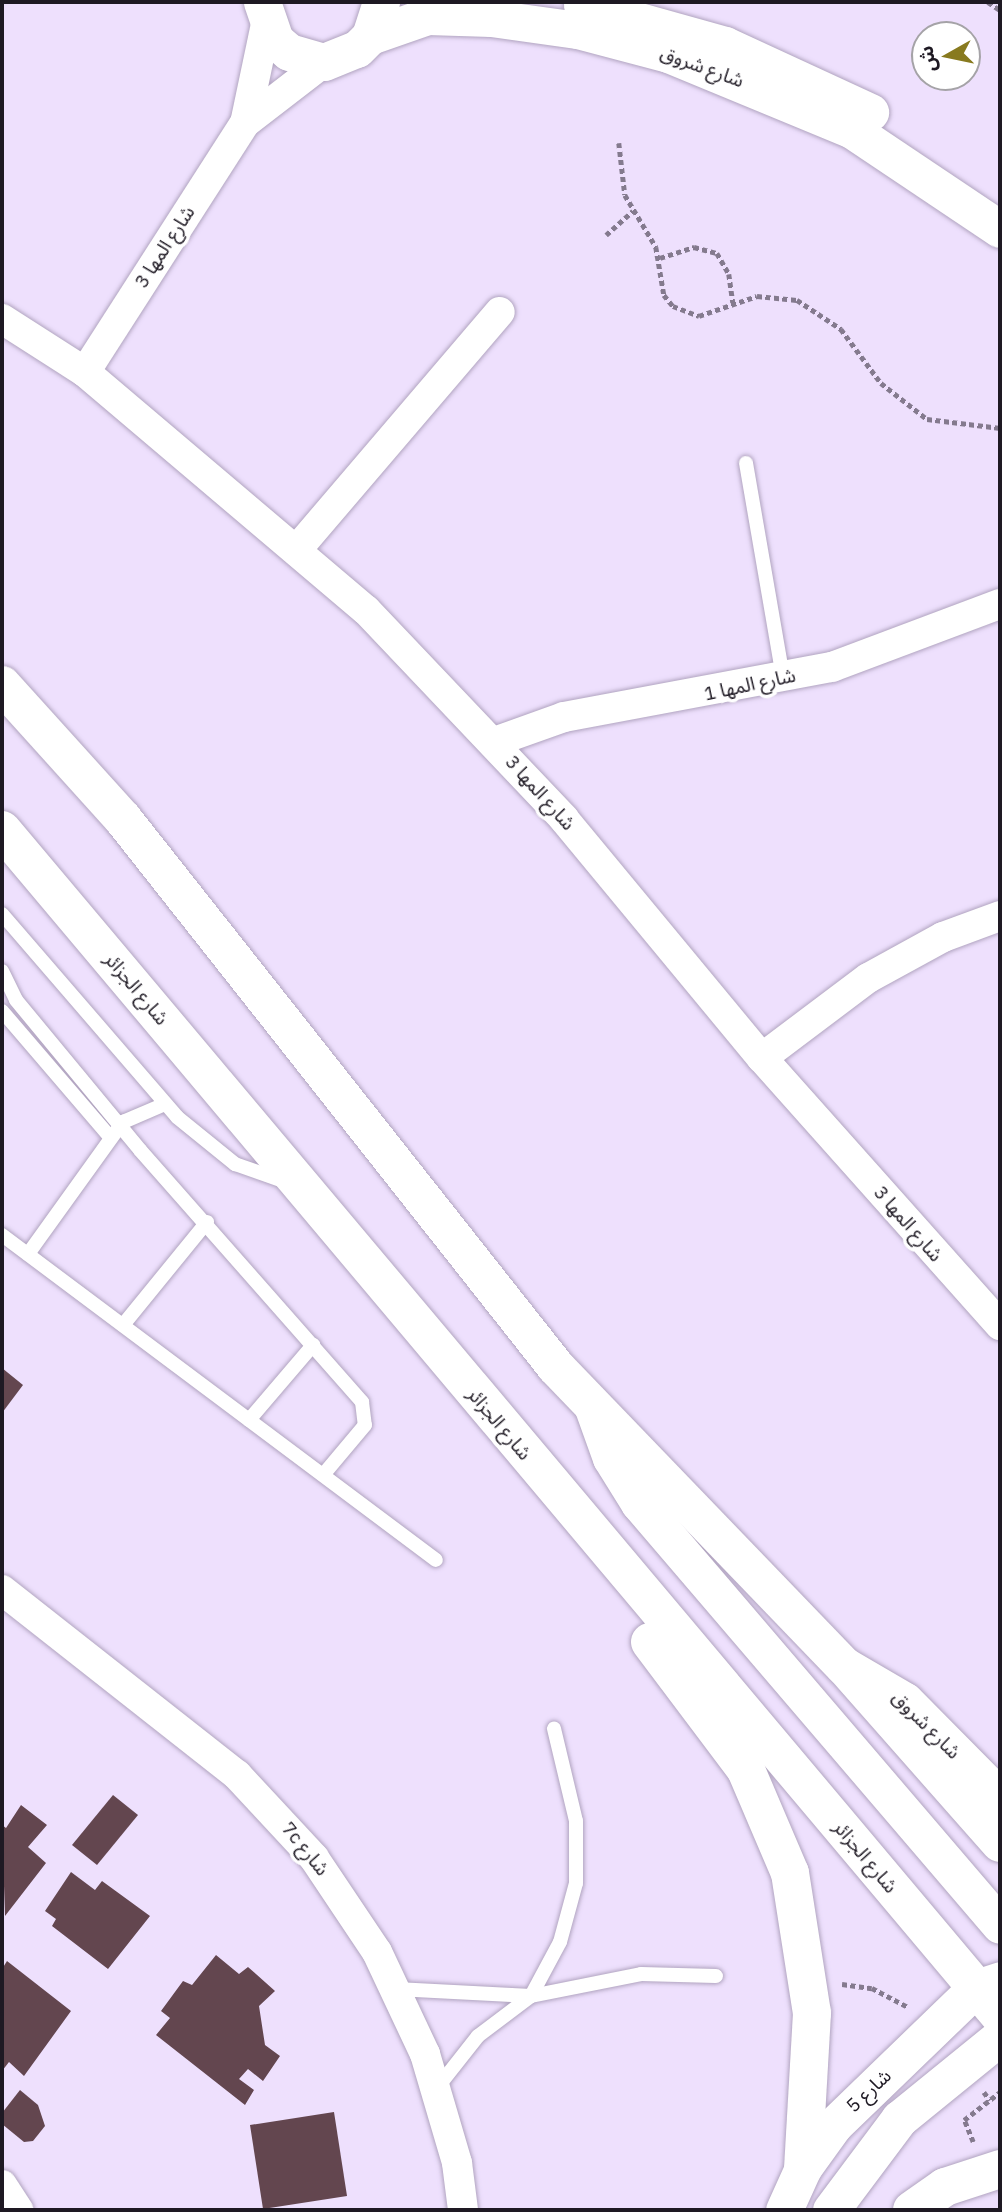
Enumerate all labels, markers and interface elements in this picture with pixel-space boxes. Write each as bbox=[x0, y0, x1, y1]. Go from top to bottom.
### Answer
north arrow bbox=[911, 21, 981, 91]
street label: شارع شروق bbox=[657, 41, 747, 93]
text: ش bbox=[913, 44, 941, 74]
street label: شارع المها 3 bbox=[130, 202, 200, 292]
street label: شارع المها 1 bbox=[702, 664, 798, 706]
street label: شارع المها 3 bbox=[500, 751, 580, 835]
street label: شارع الجزائر bbox=[99, 948, 173, 1030]
street label: شارع المها 3 bbox=[869, 1181, 947, 1267]
street label: شارع الجزائر bbox=[462, 1383, 536, 1465]
street label: شارع شروق bbox=[887, 1686, 965, 1764]
street label: شارع الجزائر bbox=[828, 1816, 902, 1898]
street label: 7c شارع bbox=[276, 1818, 334, 1880]
street label: شارع 5 bbox=[842, 2065, 896, 2117]

